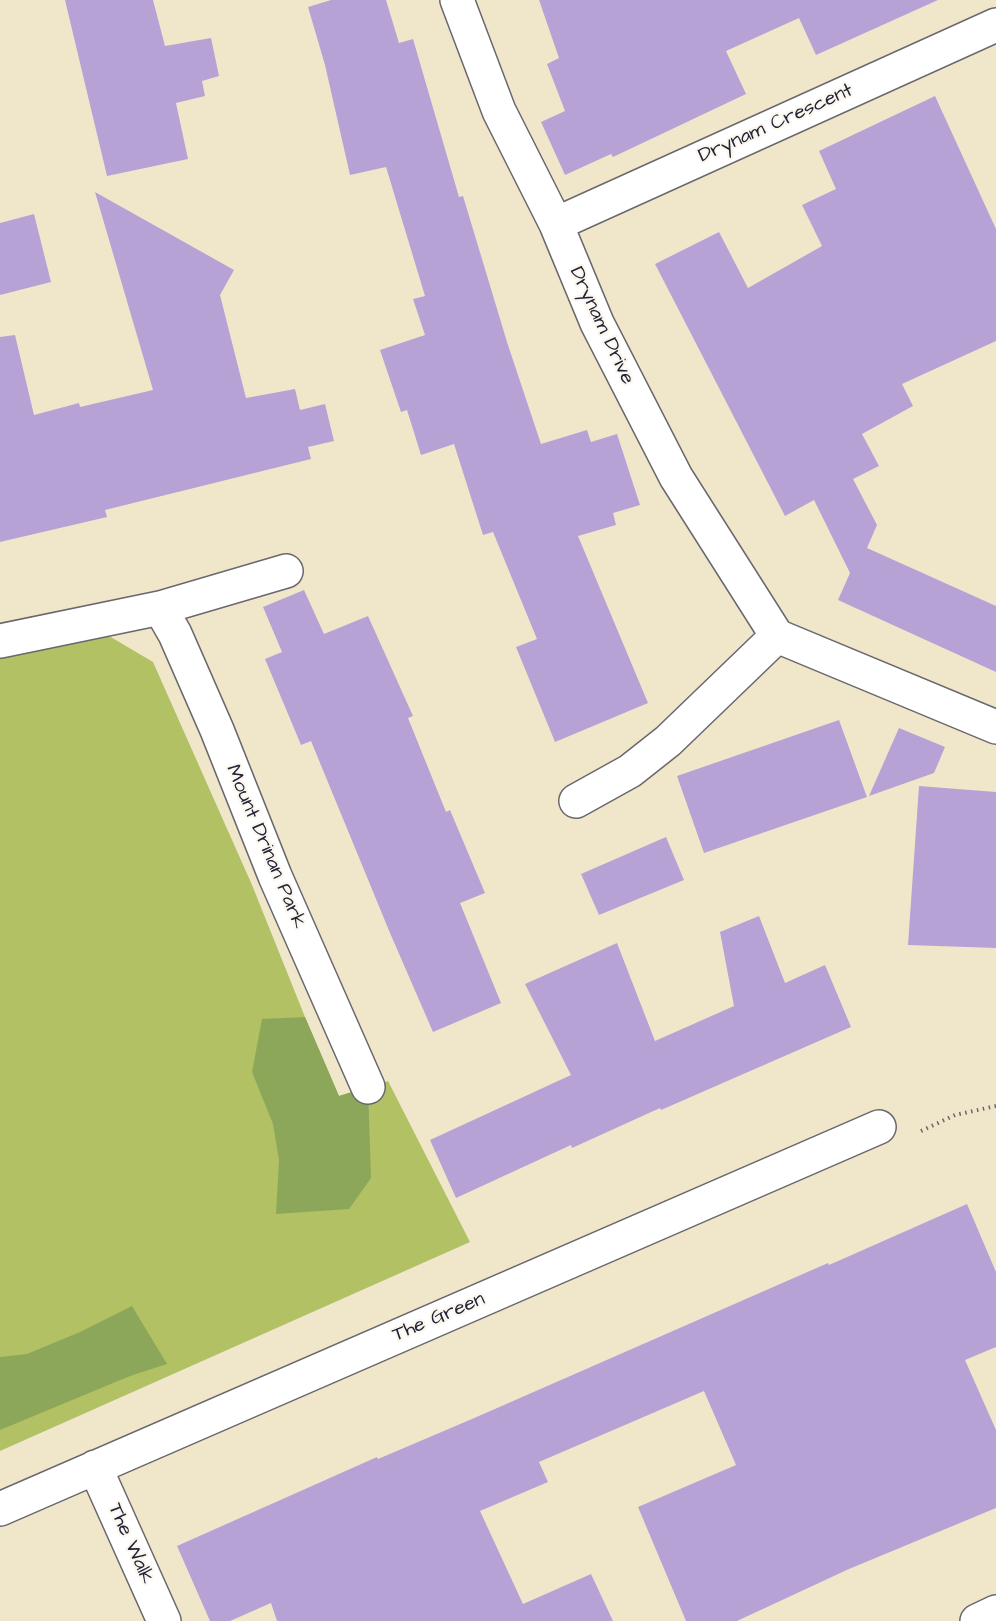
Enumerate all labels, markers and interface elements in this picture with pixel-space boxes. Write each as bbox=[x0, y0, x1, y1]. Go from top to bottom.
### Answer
street label: Drynam Crescent bbox=[695, 79, 857, 169]
street label: Drynam Drive bbox=[563, 263, 639, 389]
street label: Mount Drinan Park bbox=[220, 762, 310, 932]
street label: The Green bbox=[389, 1288, 489, 1348]
street label: The Walk bbox=[102, 1500, 158, 1588]

